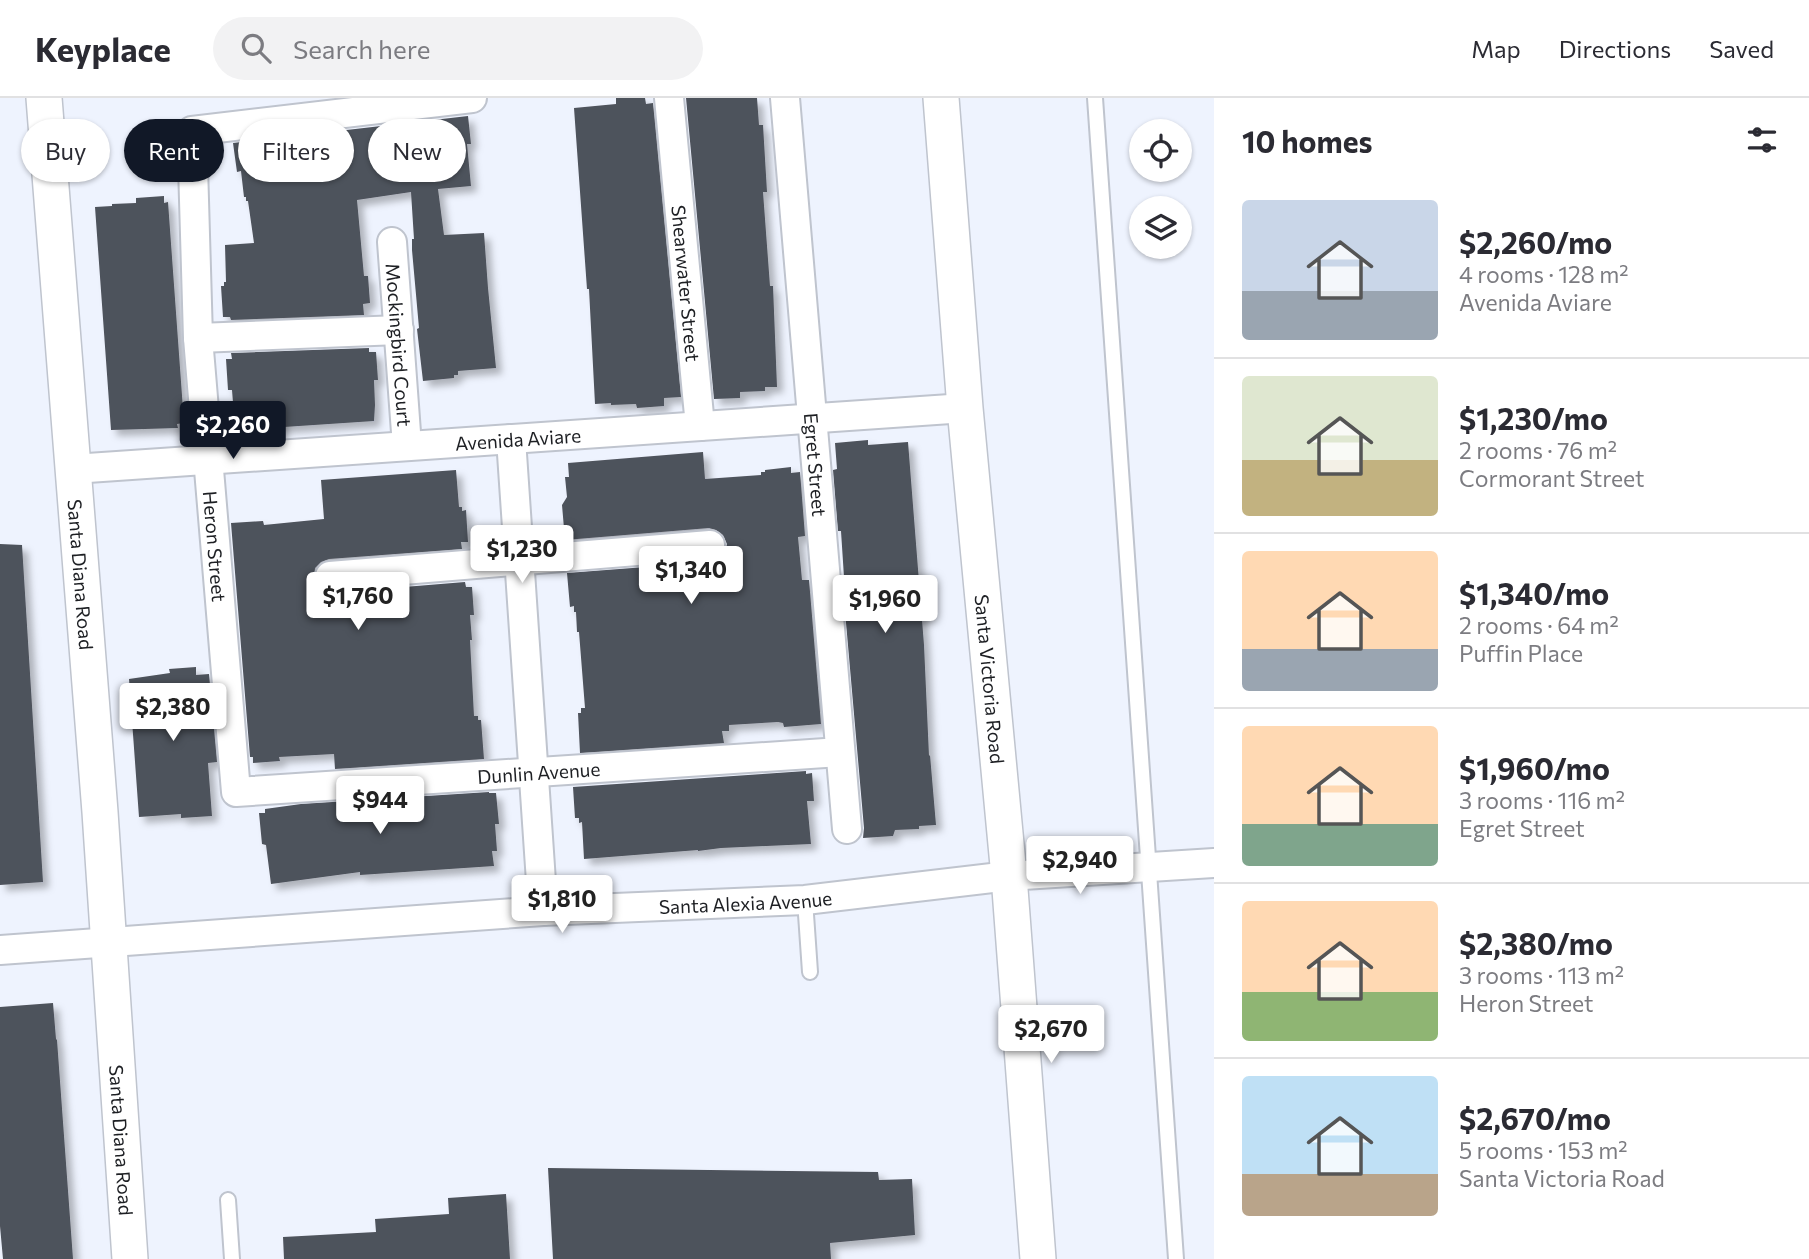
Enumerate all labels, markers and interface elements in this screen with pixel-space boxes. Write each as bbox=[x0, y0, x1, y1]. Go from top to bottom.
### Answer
search box bbox=[213, 17, 703, 80]
text: Keyplace bbox=[35, 28, 171, 69]
icon: search bbox=[237, 29, 275, 67]
text: Search here bbox=[293, 33, 430, 64]
text: Map bbox=[1471, 34, 1521, 63]
text: Directions bbox=[1559, 34, 1671, 63]
text: Saved bbox=[1709, 34, 1774, 63]
chip: Buy bbox=[21, 119, 110, 182]
chip: Rent bbox=[124, 119, 224, 182]
chip: Filters bbox=[238, 119, 354, 182]
chip: New bbox=[368, 119, 466, 182]
map controls bbox=[1129, 119, 1192, 259]
button: locate bbox=[1129, 119, 1192, 182]
icon: filters bbox=[1743, 121, 1781, 159]
text: 10 homes bbox=[1242, 122, 1372, 159]
button: layers bbox=[1129, 196, 1192, 259]
street label: Shearwater Street bbox=[668, 204, 705, 363]
text: $2,260/mo bbox=[1459, 223, 1612, 260]
icon: home bbox=[1298, 228, 1382, 312]
text: 4 rooms · 128 m² bbox=[1459, 260, 1628, 288]
street label: Mockingbird Court bbox=[382, 262, 417, 427]
text: Avenida Aviare bbox=[1459, 288, 1612, 316]
text: $1,230/mo bbox=[1459, 399, 1608, 436]
pin: $2,260 bbox=[176, 402, 290, 461]
icon: home bbox=[1298, 404, 1382, 488]
text: $2,260 bbox=[196, 410, 270, 438]
street label: Egret Street bbox=[800, 412, 832, 518]
street label: Avenida Aviare bbox=[454, 423, 582, 454]
text: 2 rooms · 76 m² bbox=[1459, 436, 1617, 464]
text: Cormorant Street bbox=[1459, 464, 1645, 492]
street label: Heron Street bbox=[199, 490, 232, 603]
street label: Santa Diana Road bbox=[64, 498, 99, 651]
pin: $1,230 bbox=[465, 526, 579, 585]
text: $1,230 bbox=[486, 534, 558, 562]
pin: $1,340 bbox=[634, 546, 748, 606]
text: $1,340 bbox=[655, 555, 727, 583]
pin: $1,760 bbox=[301, 573, 415, 632]
text: $1,340/mo bbox=[1459, 574, 1609, 611]
pin: $1,960 bbox=[828, 575, 942, 635]
icon: home bbox=[1298, 579, 1382, 663]
text: $1,760 bbox=[322, 581, 394, 609]
text: $1,960 bbox=[849, 584, 921, 612]
street label: Santa Victoria Road bbox=[971, 593, 1010, 765]
text: 2 rooms · 64 m² bbox=[1459, 611, 1619, 639]
text: Puffin Place bbox=[1459, 639, 1583, 667]
pin: $2,380 bbox=[116, 684, 230, 743]
text: $2,380 bbox=[136, 692, 210, 720]
text: $1,960/mo bbox=[1459, 749, 1610, 786]
icon: home bbox=[1298, 754, 1382, 838]
street label: Dunlin Avenue bbox=[477, 756, 601, 787]
pin: $944 bbox=[339, 776, 421, 836]
text: $944 bbox=[352, 785, 408, 813]
text: 3 rooms · 116 m² bbox=[1459, 786, 1625, 814]
text: Egret Street bbox=[1459, 814, 1585, 842]
pin: $2,940 bbox=[1023, 836, 1137, 896]
text: $2,940 bbox=[1042, 845, 1118, 873]
pin: $1,810 bbox=[505, 876, 619, 935]
text: $1,810 bbox=[528, 884, 596, 912]
street label: Santa Alexia Avenue bbox=[658, 885, 833, 918]
text: $2,380/mo bbox=[1459, 924, 1613, 961]
icon: home bbox=[1298, 929, 1382, 1013]
text: 3 rooms · 113 m² bbox=[1459, 961, 1624, 989]
text: Heron Street bbox=[1459, 989, 1594, 1017]
pin: $2,670 bbox=[994, 1006, 1108, 1065]
text: $2,670 bbox=[1014, 1014, 1088, 1042]
street label: Santa Diana Road bbox=[105, 1064, 139, 1216]
text: $2,670/mo bbox=[1459, 1099, 1611, 1136]
icon: home bbox=[1298, 1104, 1382, 1188]
text: 5 rooms · 153 m² bbox=[1459, 1136, 1628, 1164]
text: Santa Victoria Road bbox=[1459, 1164, 1665, 1192]

